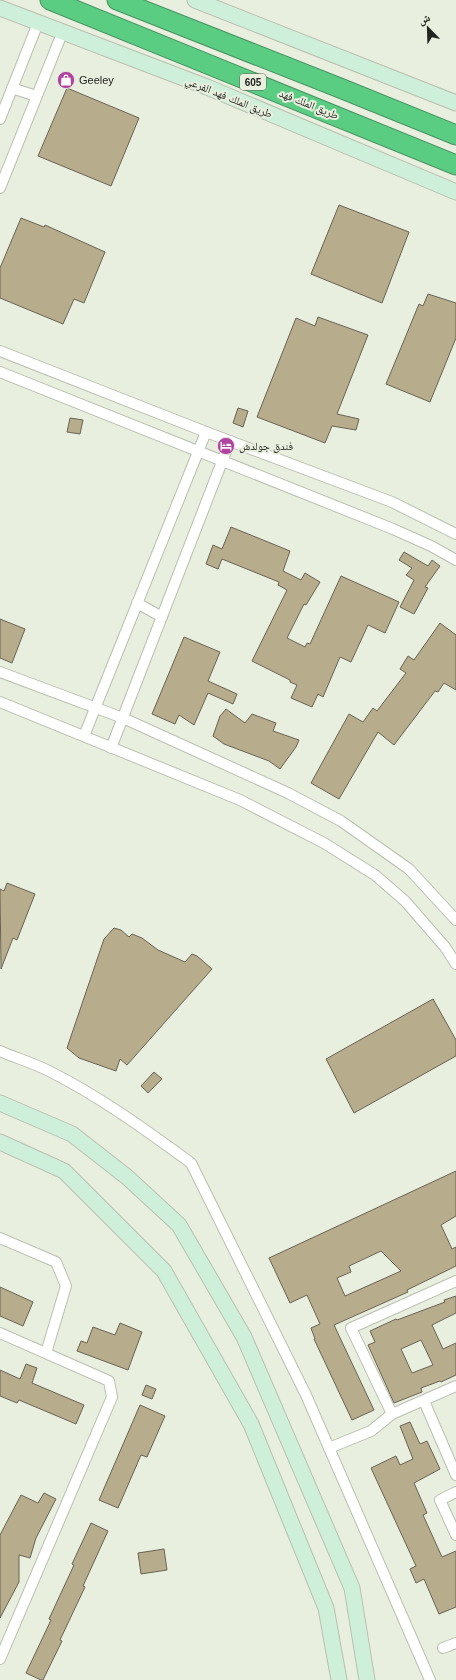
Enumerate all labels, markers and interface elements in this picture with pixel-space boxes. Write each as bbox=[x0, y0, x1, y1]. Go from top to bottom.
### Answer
north arrow bbox=[408, 8, 448, 48]
text: ش bbox=[416, 11, 433, 28]
shop icon: Geeley bbox=[56, 70, 76, 90]
place label: Geeley bbox=[79, 74, 114, 86]
street label: طريق الملك فهد الفرعي bbox=[183, 74, 274, 123]
road number: 605 bbox=[240, 74, 266, 90]
street label: طريق الملك فهد bbox=[277, 87, 340, 122]
hotel icon: فندق جولدش bbox=[216, 436, 236, 456]
place label: فندق جولدش bbox=[239, 440, 293, 453]

